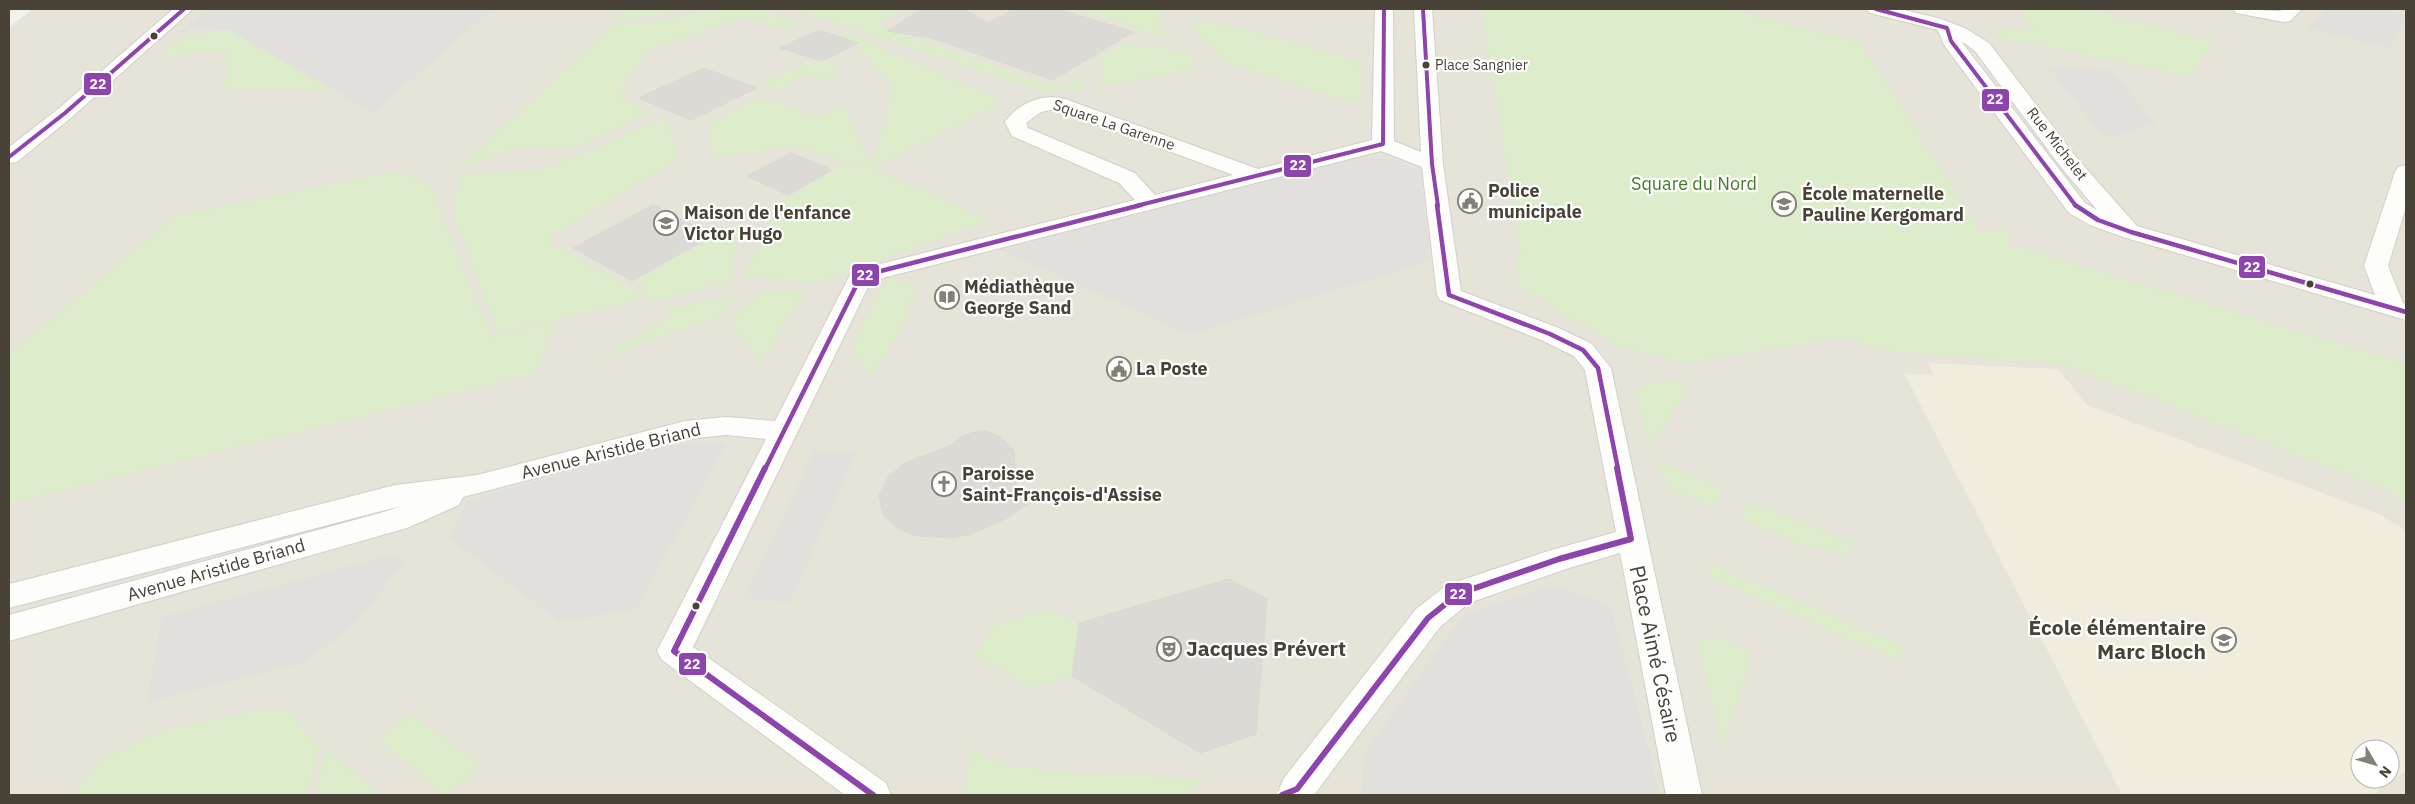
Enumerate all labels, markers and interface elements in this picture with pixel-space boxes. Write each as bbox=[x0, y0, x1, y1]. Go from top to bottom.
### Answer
unlabelled marker bbox=[149, 31, 159, 41]
place label: Place Sangnier bbox=[1435, 56, 1528, 74]
marker: Place Sangnier bbox=[1421, 60, 1431, 70]
line badge: 22 bbox=[83, 72, 112, 96]
text: 22 bbox=[90, 75, 106, 93]
line badge: 22 bbox=[1981, 88, 2010, 112]
text: 22 bbox=[1987, 90, 2003, 108]
street label: Square La Garenne bbox=[1051, 95, 1178, 154]
street label: Rue Michelet bbox=[2023, 103, 2092, 184]
line badge: 22 bbox=[1283, 154, 1312, 178]
text: 22 bbox=[1290, 156, 1306, 174]
park label: Square du Nord bbox=[1631, 172, 1757, 195]
place label: Police municipale bbox=[1488, 179, 1582, 223]
place label: École maternelle Pauline Kergomard bbox=[1802, 181, 1964, 226]
public building icon: Police municipale bbox=[1457, 188, 1483, 214]
school or university icon: École maternelle Pauline Kergomard bbox=[1771, 191, 1797, 217]
place label: Maison de l'enfance Victor Hugo bbox=[684, 201, 851, 245]
school or university icon: Maison de l'enfance Victor Hugo bbox=[653, 210, 679, 236]
line badge: 22 bbox=[2238, 255, 2266, 279]
text: 22 bbox=[2244, 258, 2260, 276]
line badge: 22 bbox=[851, 263, 880, 287]
text: 22 bbox=[857, 266, 873, 284]
place label: Médiathèque George Sand bbox=[964, 275, 1075, 319]
unlabelled marker bbox=[2305, 279, 2315, 289]
library icon: Médiathèque George Sand bbox=[934, 284, 960, 310]
public building icon: La Poste bbox=[1106, 356, 1132, 382]
place label: La Poste bbox=[1136, 357, 1208, 380]
street label: Avenue Aristide Briand bbox=[519, 417, 703, 484]
place label: Paroisse Saint-François-d'Assise bbox=[962, 462, 1162, 506]
church icon: Paroisse Saint-François-d'Assise bbox=[931, 471, 957, 497]
street label: Avenue Aristide Briand bbox=[124, 533, 308, 606]
street label: Place Aimé Césaire bbox=[1624, 563, 1688, 745]
line badge: 22 bbox=[1444, 582, 1473, 606]
text: 22 bbox=[1450, 585, 1466, 603]
unlabelled marker bbox=[691, 601, 701, 611]
place label: École élémentaire Marc Bloch bbox=[2029, 613, 2206, 665]
school or university icon: École élémentaire Marc Bloch bbox=[2211, 627, 2237, 653]
place label: Jacques Prévert bbox=[1186, 634, 1346, 662]
theatre icon: Jacques Prévert bbox=[1156, 636, 1182, 662]
line badge: 22 bbox=[678, 652, 707, 676]
text: 22 bbox=[684, 655, 700, 673]
north arrow bbox=[2350, 739, 2400, 789]
text: N bbox=[2375, 762, 2395, 782]

